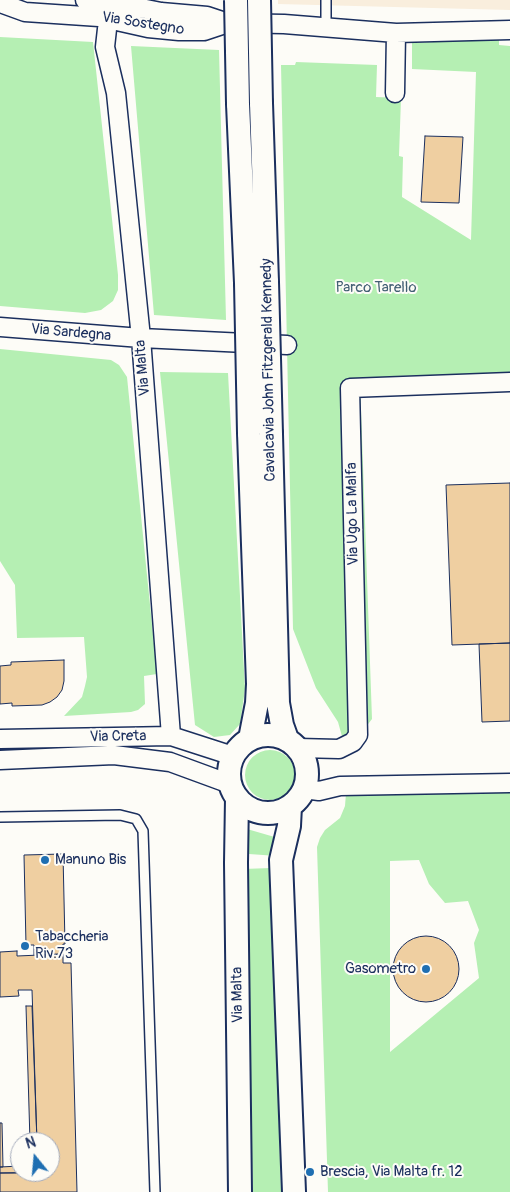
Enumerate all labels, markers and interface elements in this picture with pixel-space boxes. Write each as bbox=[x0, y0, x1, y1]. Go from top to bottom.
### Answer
street label: Via Sostegno bbox=[100, 9, 186, 39]
street label: Cavalcavia John Fitzgerald Kennedy bbox=[258, 258, 280, 482]
park label: Parco Tarello bbox=[336, 279, 416, 297]
street label: Via Sardegna bbox=[30, 321, 112, 345]
street label: Via Malta bbox=[132, 339, 154, 397]
street label: Via Ugo La Malfa bbox=[343, 462, 363, 566]
street label: Via Creta bbox=[90, 728, 146, 746]
place label: Manuno Bis bbox=[55, 851, 126, 869]
marker: Manuno Bis bbox=[39, 854, 51, 866]
place label: Tabaccheria Riv.73 bbox=[35, 928, 108, 963]
marker: Tabaccheria Riv.73 bbox=[19, 940, 31, 952]
place label: Gasometro bbox=[345, 960, 416, 978]
marker: Gasometro bbox=[420, 963, 432, 975]
street label: Via Malta bbox=[229, 967, 247, 1023]
north arrow bbox=[10, 1132, 60, 1182]
text: N bbox=[24, 1134, 38, 1153]
place label: Brescia, Via Malta fr. 12 bbox=[320, 1163, 463, 1181]
marker: Brescia, Via Malta fr. 12 bbox=[304, 1166, 316, 1178]

